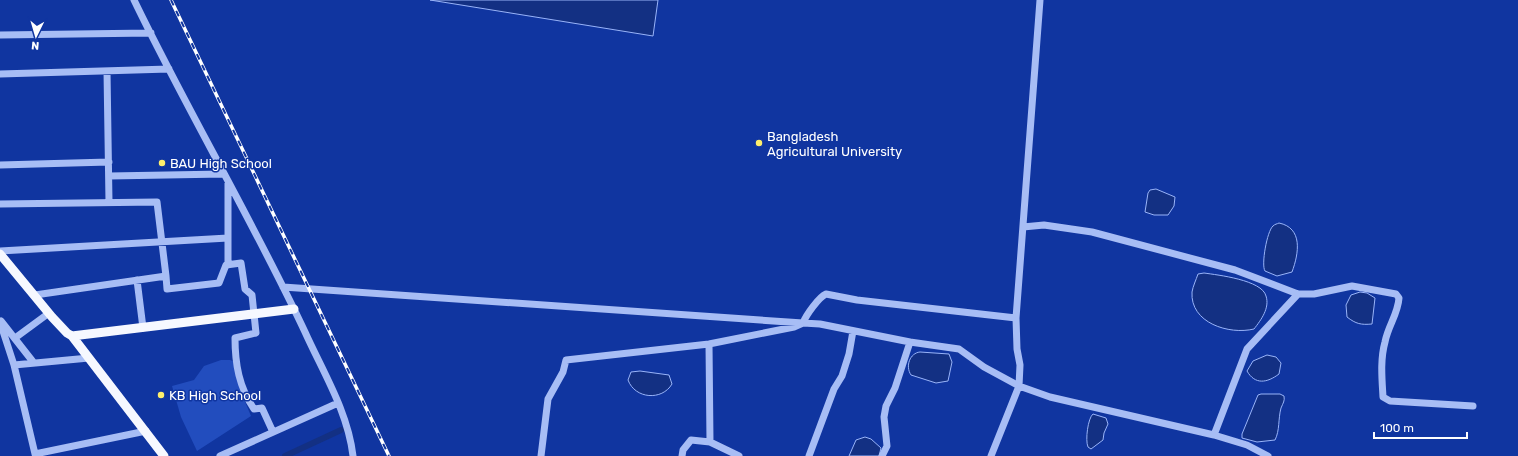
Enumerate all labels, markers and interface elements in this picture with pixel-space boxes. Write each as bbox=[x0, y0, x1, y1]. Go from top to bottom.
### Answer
north arrow bbox=[16, 16, 56, 56]
text: N bbox=[31, 39, 40, 52]
place label: Bangladesh Agricultural University bbox=[767, 129, 902, 160]
marker: Bangladesh Agricultural University bbox=[754, 138, 764, 148]
place label: BAU High School bbox=[170, 156, 272, 172]
marker: BAU High School bbox=[157, 158, 167, 168]
place label: KB High School bbox=[169, 388, 261, 404]
marker: KB High School bbox=[156, 390, 166, 400]
scale bar bbox=[1374, 414, 1467, 440]
text: 100 m bbox=[1380, 421, 1414, 435]

